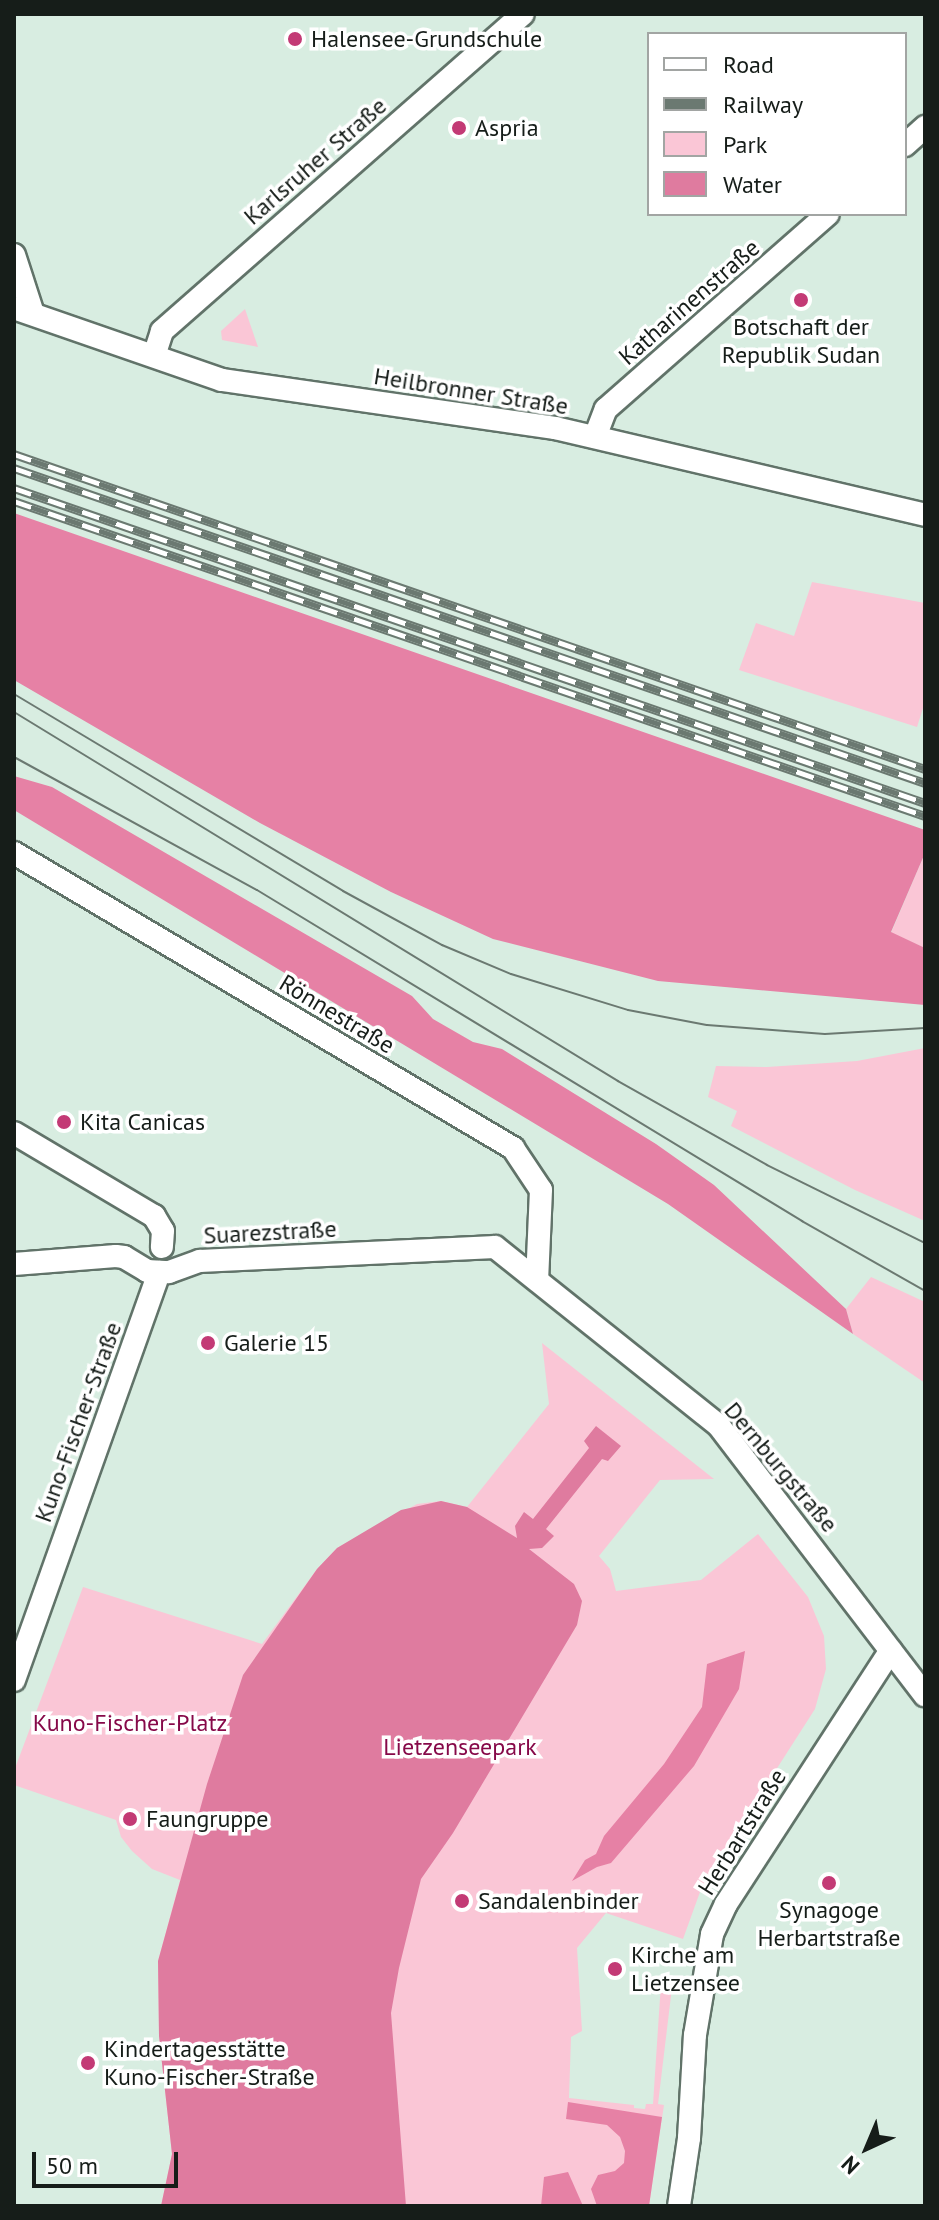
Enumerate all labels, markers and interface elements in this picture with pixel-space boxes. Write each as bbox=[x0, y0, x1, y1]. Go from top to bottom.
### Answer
place label: Halensee-Grundschule bbox=[311, 25, 542, 53]
marker: Halensee-Grundschule bbox=[286, 30, 304, 48]
legend bbox=[647, 32, 907, 216]
text: Road bbox=[723, 49, 774, 80]
text: Railway bbox=[723, 89, 803, 120]
street label: Karlsruher Straße bbox=[238, 91, 392, 231]
place label: Aspria bbox=[475, 114, 539, 142]
marker: Aspria bbox=[450, 119, 468, 137]
text: Park bbox=[723, 129, 767, 160]
text: Water bbox=[723, 169, 782, 200]
street label: Katharinenstraße bbox=[613, 233, 765, 371]
marker: Botschaft der Republik Sudan bbox=[792, 291, 810, 309]
place label: Botschaft der Republik Sudan bbox=[721, 313, 881, 369]
street label: Heilbronner Straße bbox=[372, 361, 570, 421]
street label: Rönnestraße bbox=[274, 968, 400, 1060]
place label: Kita Canicas bbox=[80, 1108, 205, 1136]
marker: Kita Canicas bbox=[55, 1113, 73, 1131]
street label: Suarezstraße bbox=[203, 1214, 337, 1250]
street label: Kuno-Fischer-Straße bbox=[28, 1318, 128, 1526]
place label: Galerie 15 bbox=[224, 1329, 329, 1357]
marker: Galerie 15 bbox=[199, 1334, 217, 1352]
street label: Dernburgstraße bbox=[718, 1396, 844, 1538]
park label: Kuno-Fischer-Platz bbox=[33, 1709, 227, 1737]
park label: Lietzenseepark bbox=[383, 1733, 537, 1761]
street label: Herbartstraße bbox=[692, 1764, 792, 1900]
place label: Faungruppe bbox=[146, 1805, 269, 1833]
marker: Faungruppe bbox=[121, 1810, 139, 1828]
marker: Synagoge Herbartstraße bbox=[820, 1874, 838, 1892]
place label: Sandalenbinder bbox=[478, 1887, 639, 1915]
marker: Sandalenbinder bbox=[453, 1892, 471, 1910]
place label: Synagoge Herbartstraße bbox=[757, 1896, 901, 1952]
place label: Kirche am Lietzensee bbox=[631, 1941, 740, 1997]
marker: Kirche am Lietzensee bbox=[606, 1960, 624, 1978]
place label: Kindertagesstätte Kuno-Fischer-Straße bbox=[104, 2035, 315, 2091]
marker: Kindertagesstätte Kuno-Fischer-Straße bbox=[79, 2054, 97, 2072]
north arrow bbox=[827, 2108, 907, 2188]
scale bar bbox=[36, 2136, 182, 2186]
text: 50 m bbox=[46, 2150, 98, 2181]
text: N bbox=[835, 2150, 865, 2180]

